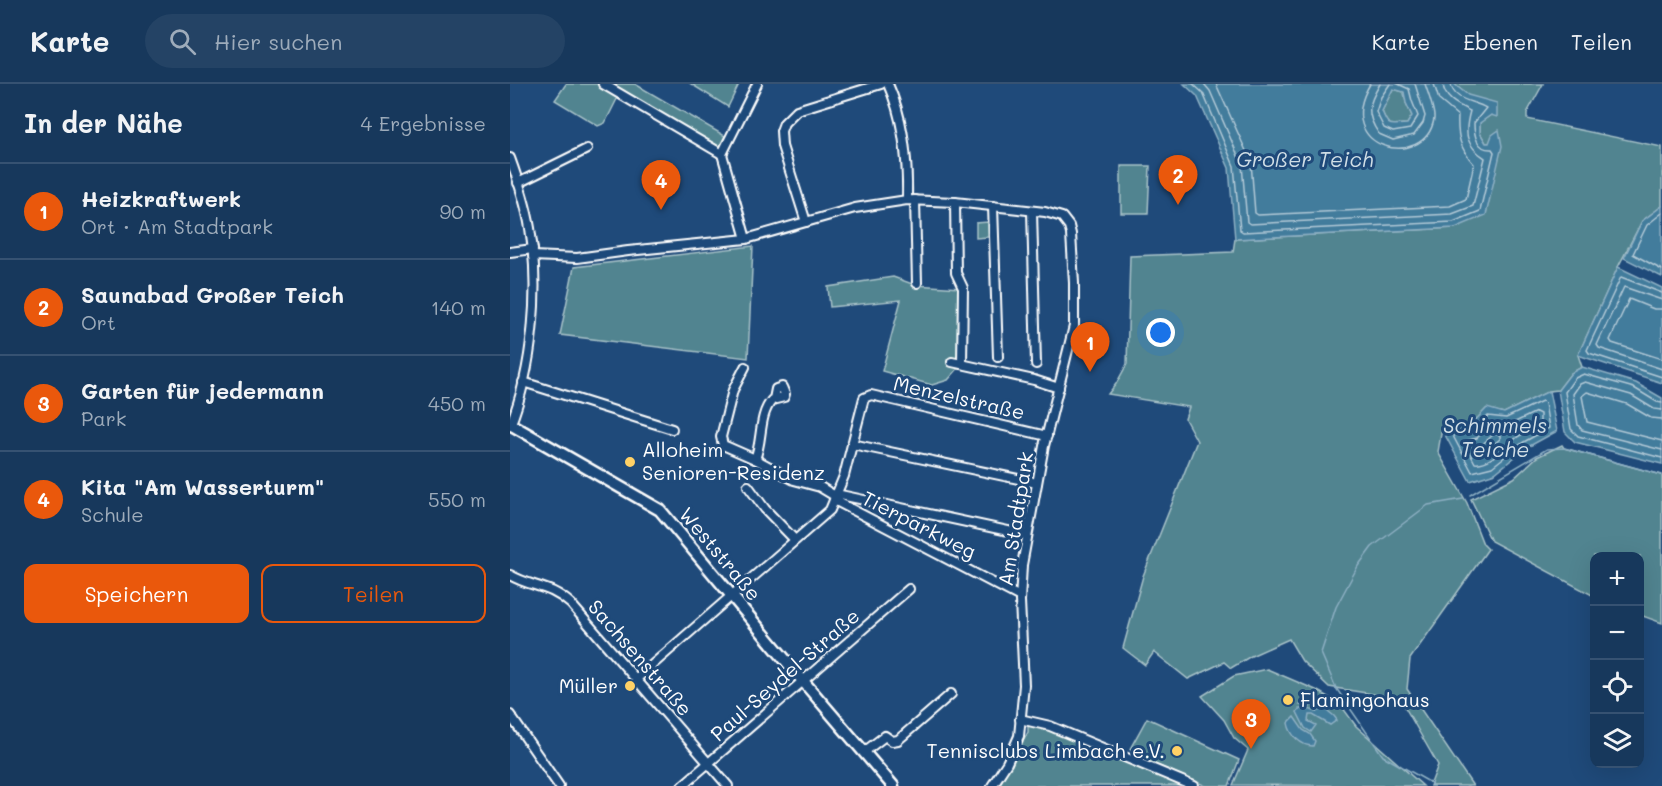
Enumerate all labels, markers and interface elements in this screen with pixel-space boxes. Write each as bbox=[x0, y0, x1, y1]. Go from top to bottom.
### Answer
search box bbox=[145, 14, 565, 68]
text: Karte bbox=[30, 23, 109, 59]
icon: search bbox=[166, 25, 199, 58]
text: Hier suchen bbox=[214, 27, 342, 56]
text: Karte bbox=[1372, 28, 1430, 55]
text: Ebenen bbox=[1463, 28, 1538, 55]
text: Teilen bbox=[1571, 28, 1632, 55]
text: In der Nähe bbox=[24, 106, 183, 140]
text: 4 Ergebnisse bbox=[361, 110, 486, 136]
water label: Großer Teich bbox=[1236, 145, 1374, 172]
pin: 2 bbox=[1158, 156, 1198, 205]
pin: 4 bbox=[642, 160, 680, 210]
text: Heizkraftwerk bbox=[81, 184, 241, 213]
text: 1 bbox=[39, 198, 48, 224]
text: 90 m bbox=[440, 198, 486, 224]
text: Ort · Am Stadtpark bbox=[81, 213, 273, 239]
text: Saunabad Großer Teich bbox=[81, 280, 344, 309]
text: 2 bbox=[38, 294, 49, 320]
text: 140 m bbox=[431, 294, 486, 320]
text: Ort bbox=[81, 309, 116, 335]
your location bbox=[1146, 318, 1175, 347]
pin: 1 bbox=[1070, 322, 1110, 372]
street label: Menzelstraße bbox=[891, 369, 1027, 425]
text: Garten für jedermann bbox=[81, 376, 324, 405]
text: 3 bbox=[38, 390, 50, 416]
text: 450 m bbox=[428, 390, 486, 416]
text: Park bbox=[81, 405, 126, 431]
water label: Schimmels Teiche bbox=[1443, 411, 1547, 462]
place label: Alloheim Senioren-Residenz bbox=[642, 436, 825, 485]
street label: Am Stadtpark bbox=[992, 450, 1038, 588]
marker: Alloheim Senioren-Residenz bbox=[623, 455, 637, 469]
text: Kita "Am Wasserturm" bbox=[81, 472, 324, 501]
street label: Tierparkweg bbox=[858, 484, 981, 564]
text: 4 bbox=[37, 486, 50, 512]
text: 550 m bbox=[428, 486, 486, 512]
text: Schule bbox=[81, 501, 144, 527]
street label: Weststraße bbox=[674, 501, 768, 606]
map controls bbox=[1590, 552, 1644, 768]
button: + bbox=[1590, 552, 1644, 606]
button: Speichern bbox=[24, 564, 249, 623]
button: Teilen bbox=[261, 564, 486, 623]
street label: Sachsenstraße bbox=[583, 594, 698, 721]
street label: Paul-Seydel-Straße bbox=[704, 602, 864, 746]
button: − bbox=[1590, 606, 1644, 660]
button: locate bbox=[1590, 660, 1644, 714]
place label: Müller bbox=[559, 672, 618, 698]
marker: Müller bbox=[623, 679, 637, 693]
place label: Flamingohaus bbox=[1300, 686, 1430, 712]
marker: Flamingohaus bbox=[1281, 693, 1295, 707]
pin: 3 bbox=[1232, 700, 1270, 749]
button: layers bbox=[1590, 714, 1644, 768]
place label: Tennisclubs Limbach e.V. bbox=[927, 737, 1165, 763]
marker: Tennisclubs Limbach e.V. bbox=[1170, 744, 1184, 758]

